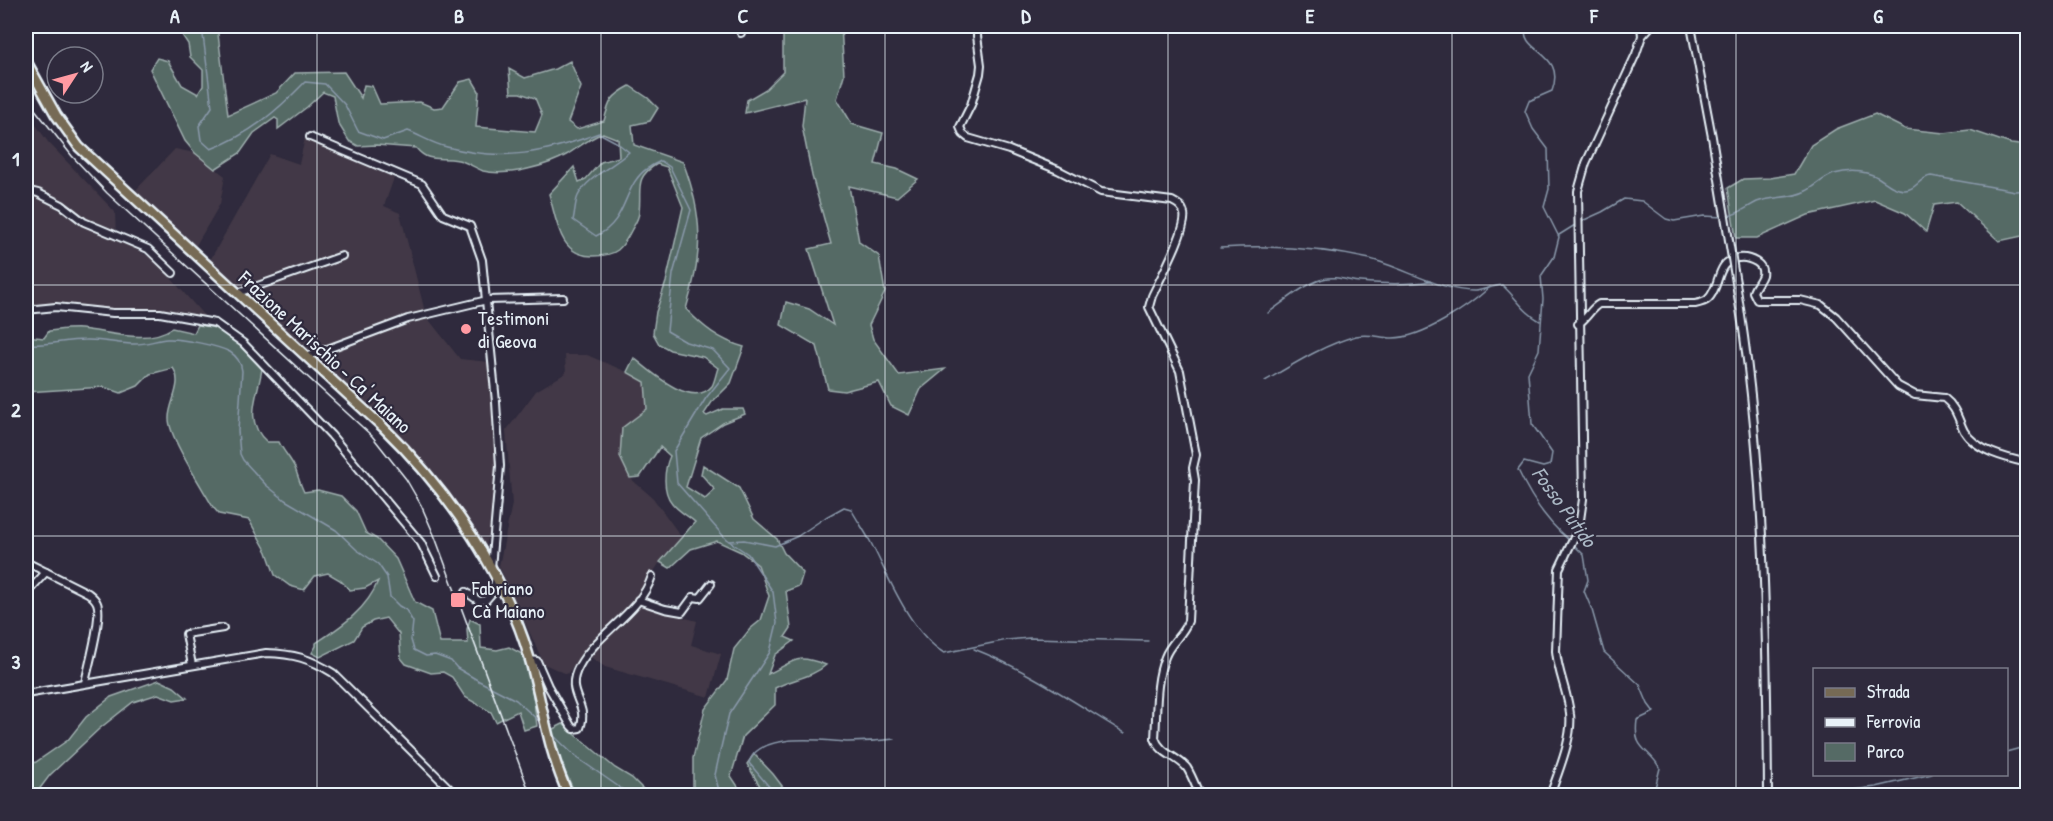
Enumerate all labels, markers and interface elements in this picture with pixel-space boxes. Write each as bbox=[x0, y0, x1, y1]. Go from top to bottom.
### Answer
text: A bbox=[170, 2, 180, 29]
text: B bbox=[454, 2, 464, 29]
text: C bbox=[738, 2, 749, 29]
text: D bbox=[1021, 2, 1031, 29]
text: E bbox=[1306, 2, 1315, 29]
text: F bbox=[1589, 2, 1599, 29]
text: G bbox=[1873, 2, 1883, 29]
north arrow bbox=[45, 45, 105, 105]
text: N bbox=[76, 56, 99, 76]
text: 1 bbox=[12, 145, 20, 172]
street label: Frazione Marischio - Ca' Maiano bbox=[232, 264, 418, 439]
place label: Testimoni di Geova bbox=[478, 304, 550, 354]
marker: Testimoni di Geova bbox=[459, 322, 473, 336]
text: 2 bbox=[11, 396, 21, 423]
water label: Fosso Putido bbox=[1525, 461, 1604, 554]
place label: Fabriano Cà Maiano bbox=[471, 574, 545, 624]
marker: Fabriano Cà Maiano bbox=[449, 591, 467, 609]
text: 3 bbox=[12, 648, 21, 675]
legend bbox=[1813, 668, 2008, 776]
text: Strada bbox=[1867, 679, 1910, 704]
text: Ferrovia bbox=[1866, 709, 1920, 734]
text: Parco bbox=[1867, 739, 1904, 764]

